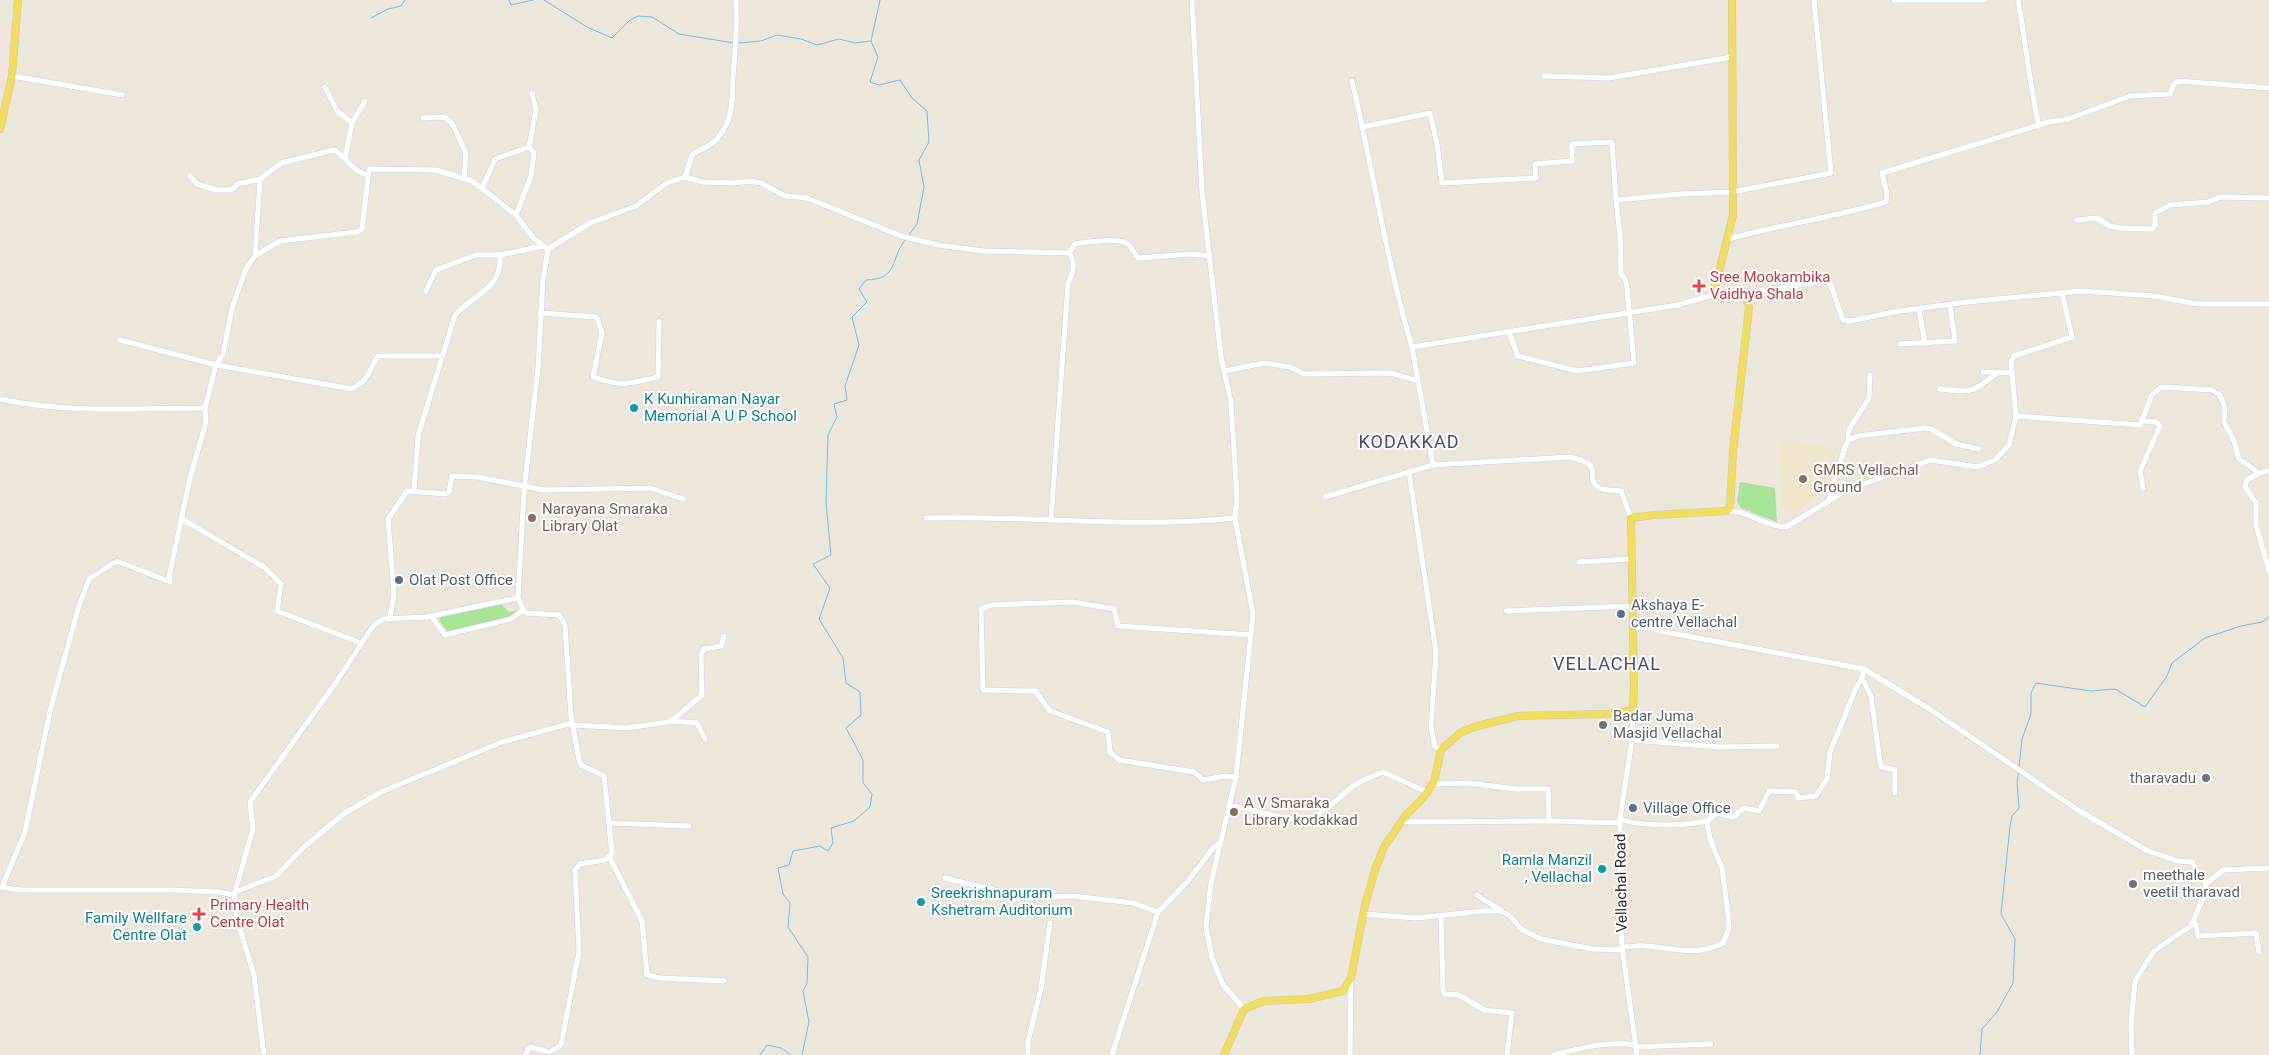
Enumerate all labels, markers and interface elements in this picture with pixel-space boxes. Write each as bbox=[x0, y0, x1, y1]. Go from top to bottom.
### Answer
place label: Sree Mookambika Vaidhya Shala bbox=[1710, 268, 1830, 303]
marker: Sree Mookambika Vaidhya Shala bbox=[1692, 279, 1706, 293]
place label: K Kunhiraman Nayar Memorial A U P School bbox=[644, 390, 797, 425]
marker: K Kunhiraman Nayar Memorial A U P School bbox=[628, 402, 640, 414]
district label: KODAKKAD bbox=[1359, 431, 1459, 452]
place label: GMRS Vellachal Ground bbox=[1813, 461, 1919, 496]
marker: GMRS Vellachal Ground bbox=[1797, 473, 1809, 485]
place label: Narayana Smaraka Library Olat bbox=[542, 500, 668, 535]
marker: Narayana Smaraka Library Olat bbox=[526, 512, 538, 524]
place label: Olat Post Office bbox=[409, 571, 513, 589]
marker: Olat Post Office bbox=[393, 574, 405, 586]
place label: Akshaya E- centre Vellachal bbox=[1631, 596, 1737, 631]
marker: Akshaya E- centre Vellachal bbox=[1615, 608, 1627, 620]
district label: VELLACHAL bbox=[1553, 653, 1661, 674]
place label: Badar Juma Masjid Vellachal bbox=[1613, 707, 1722, 742]
marker: Badar Juma Masjid Vellachal bbox=[1597, 719, 1609, 731]
place label: tharavadu bbox=[2130, 769, 2196, 787]
marker: tharavadu bbox=[2200, 772, 2212, 784]
place label: A V Smaraka Library kodakkad bbox=[1244, 794, 1358, 829]
place label: Village Office bbox=[1643, 799, 1731, 817]
marker: Village Office bbox=[1627, 802, 1639, 814]
marker: A V Smaraka Library kodakkad bbox=[1228, 806, 1240, 818]
street label: Vellachal Road bbox=[1611, 833, 1631, 933]
place label: Ramla Manzil , Vellachal bbox=[1502, 851, 1592, 886]
marker: Ramla Manzil , Vellachal bbox=[1596, 863, 1608, 875]
place label: meethale veetil tharavad bbox=[2143, 866, 2240, 901]
marker: meethale veetil tharavad bbox=[2127, 878, 2139, 890]
place label: Sreekrishnapuram Kshetram Auditorium bbox=[931, 884, 1073, 919]
place label: Primary Health Centre Olat bbox=[210, 896, 309, 931]
marker: Sreekrishnapuram Kshetram Auditorium bbox=[915, 896, 927, 908]
marker: Primary Health Centre Olat bbox=[192, 907, 206, 921]
place label: Family Wellfare Centre Olat bbox=[85, 909, 187, 944]
marker: Family Wellfare Centre Olat bbox=[191, 921, 203, 933]

